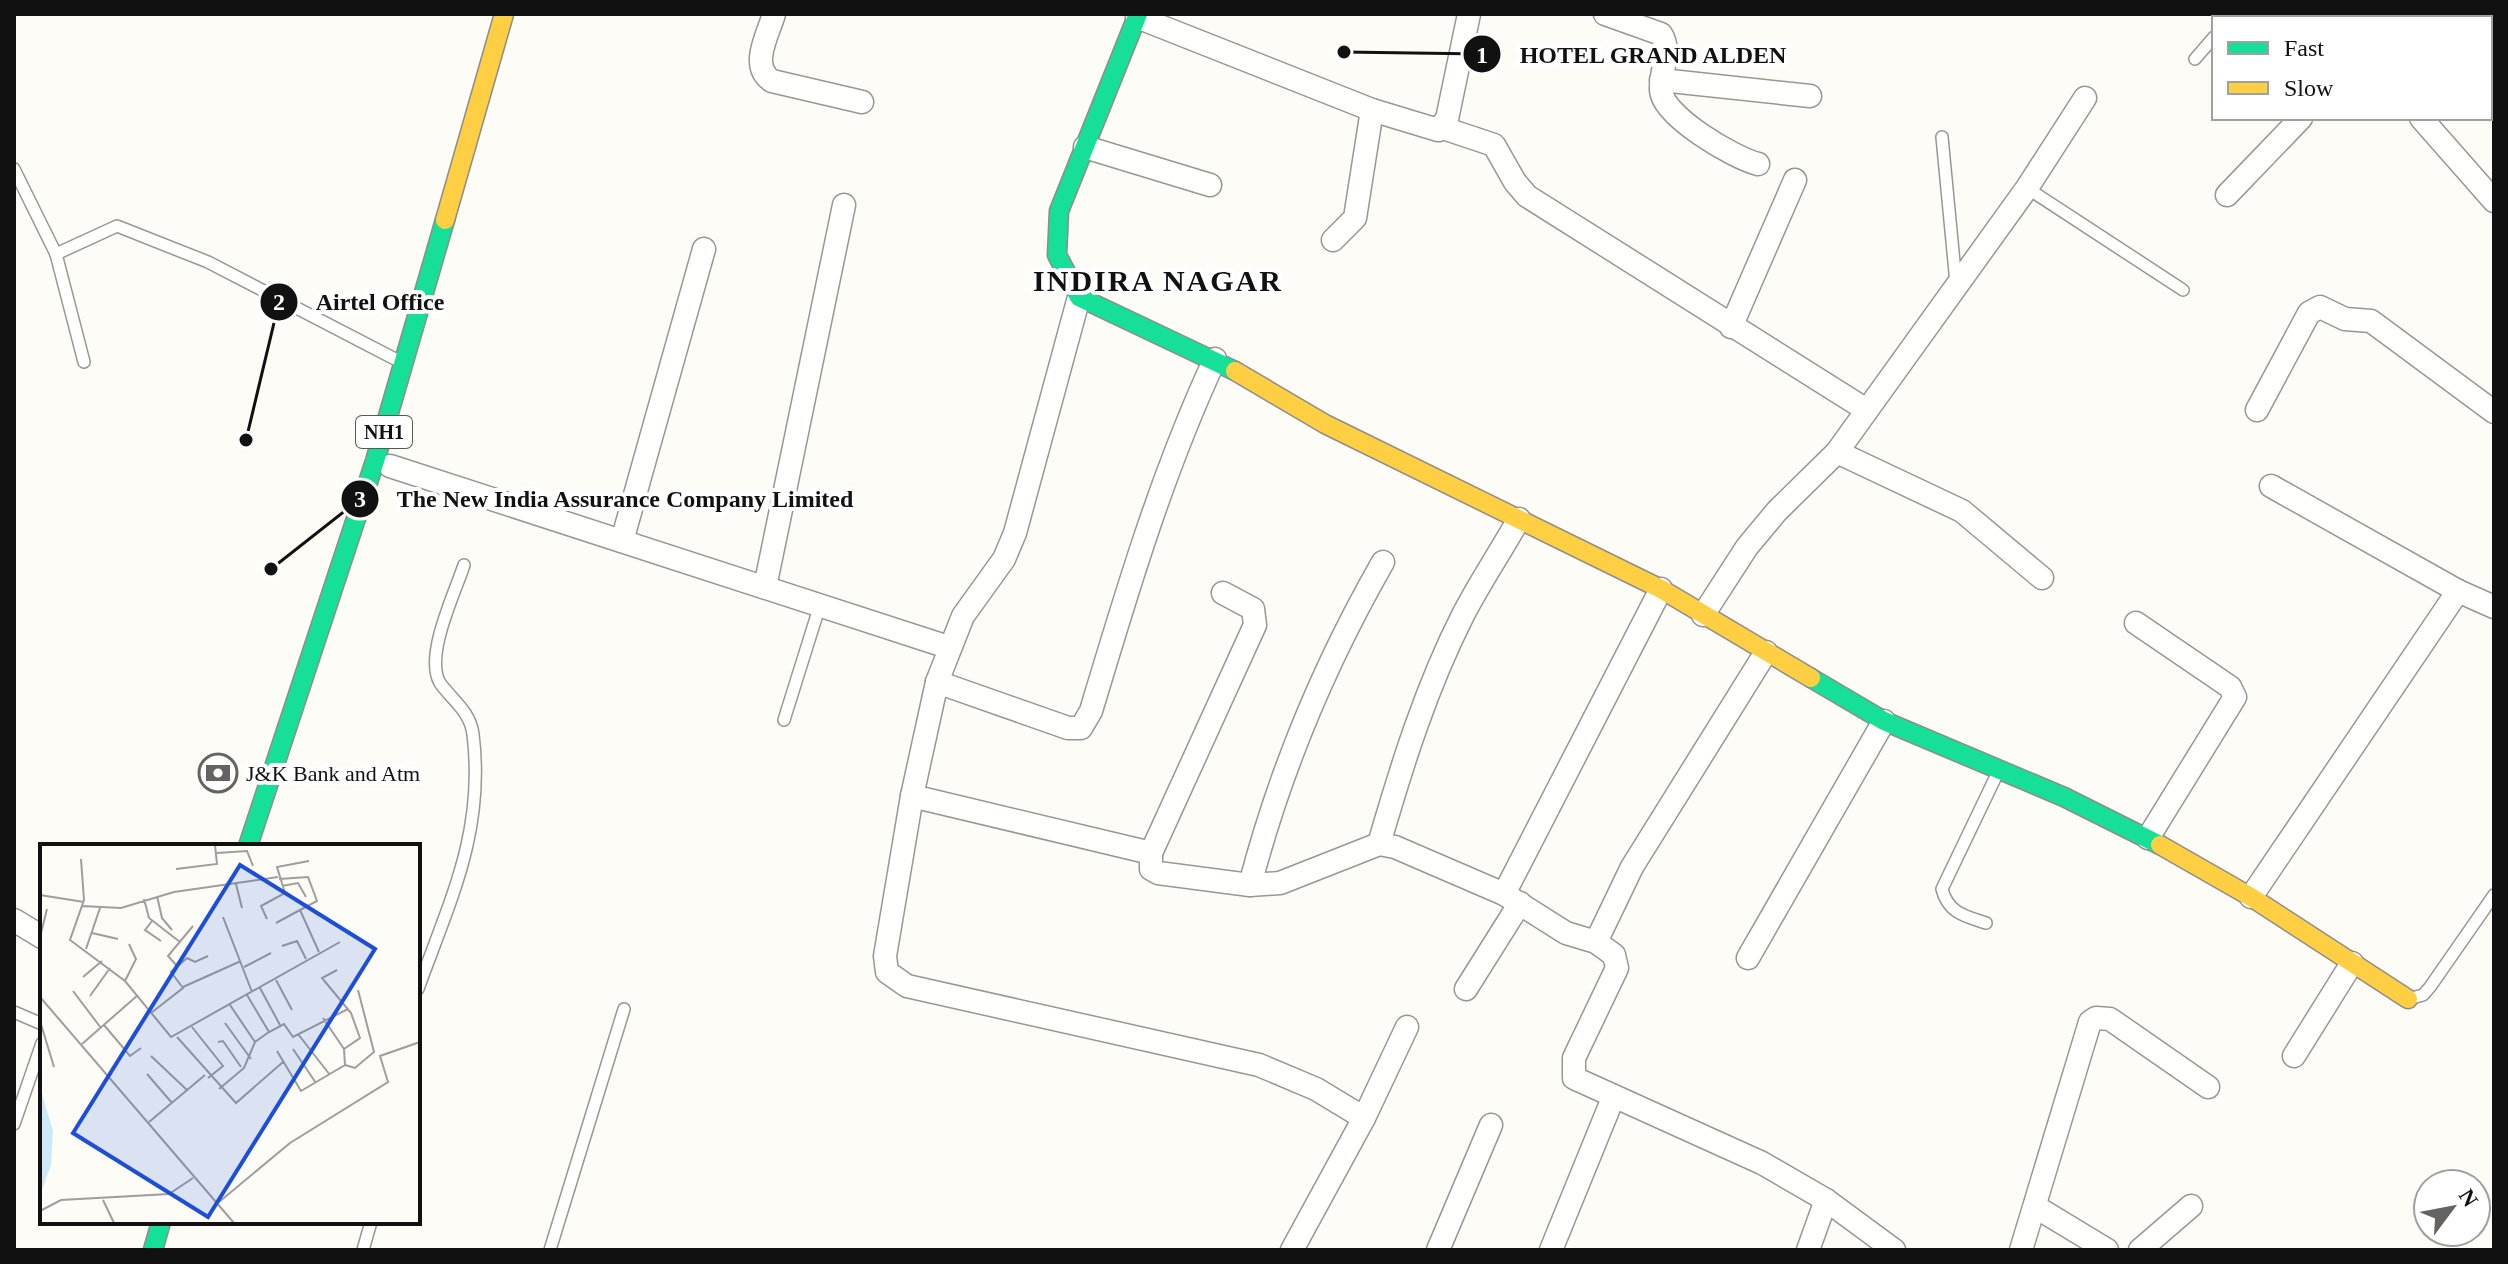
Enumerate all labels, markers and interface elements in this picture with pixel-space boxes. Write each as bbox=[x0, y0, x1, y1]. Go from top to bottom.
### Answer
legend bbox=[2212, 16, 2492, 120]
callout: HOTEL GRAND ALDEN bbox=[1462, 30, 1803, 78]
text: Fast bbox=[2284, 35, 2324, 61]
text: 1 bbox=[1476, 42, 1488, 68]
text: HOTEL GRAND ALDEN bbox=[1520, 42, 1787, 68]
text: Slow bbox=[2284, 75, 2334, 101]
district label: INDIRA NAGAR bbox=[1033, 264, 1283, 297]
callout: Airtel Office bbox=[259, 278, 460, 326]
text: 2 bbox=[273, 289, 285, 315]
text: Airtel Office bbox=[316, 289, 445, 315]
road number: NH1 bbox=[356, 416, 412, 448]
callout: The New India Assurance Company Limited bbox=[340, 475, 870, 523]
text: 3 bbox=[354, 486, 366, 512]
text: The New India Assurance Company Limited bbox=[397, 486, 854, 512]
bank icon: J&K Bank and Atm bbox=[197, 752, 239, 794]
place label: J&K Bank and Atm bbox=[246, 761, 420, 786]
inset map bbox=[40, 844, 420, 1224]
north arrow bbox=[2412, 1168, 2492, 1248]
text: N bbox=[2454, 1184, 2483, 1211]

